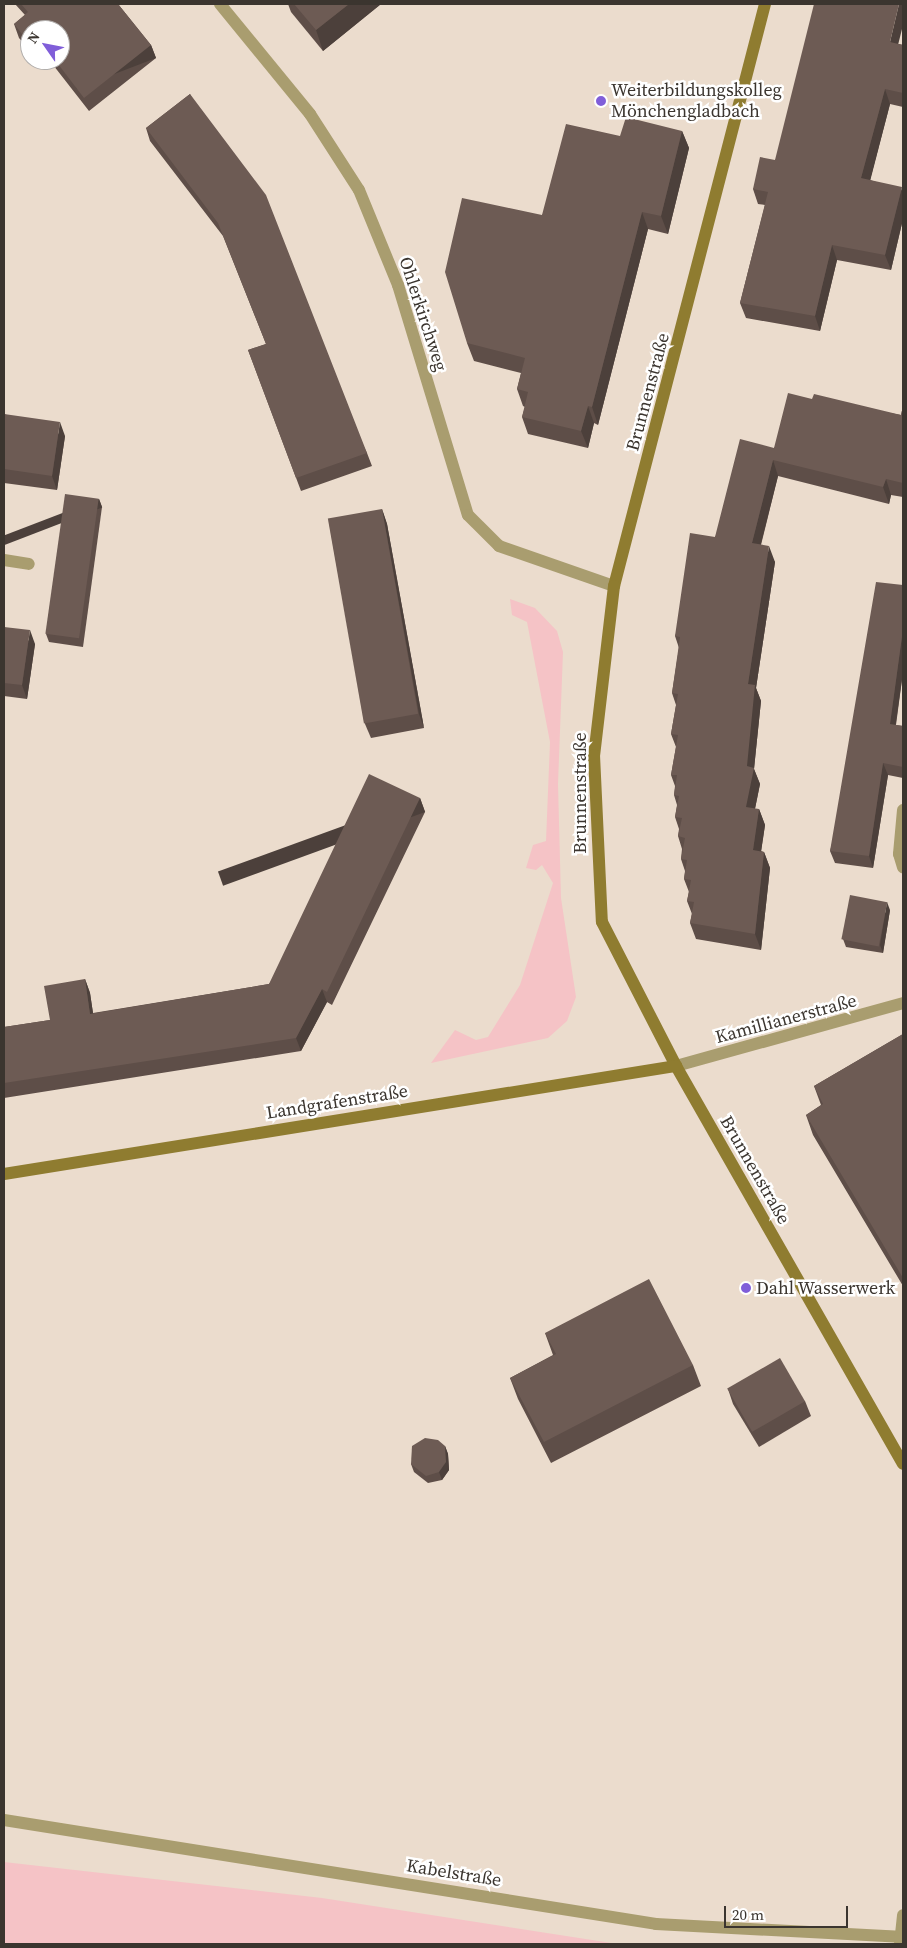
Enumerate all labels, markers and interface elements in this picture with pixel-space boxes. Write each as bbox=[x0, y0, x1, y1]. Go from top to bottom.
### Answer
north arrow bbox=[20, 20, 70, 70]
text: N bbox=[22, 28, 44, 47]
place label: Weiterbildungskolleg Mönchengladbach bbox=[611, 80, 782, 122]
marker: Weiterbildungskolleg Mönchengladbach bbox=[595, 95, 607, 107]
street label: Ohlerkirchweg bbox=[394, 254, 452, 374]
street label: Brunnenstraße bbox=[622, 331, 674, 453]
street label: Brunnenstraße bbox=[569, 732, 591, 854]
street label: Kamillianerstraße bbox=[713, 990, 859, 1048]
street label: Landgrafenstraße bbox=[265, 1080, 409, 1124]
street label: Brunnenstraße bbox=[715, 1112, 795, 1228]
place label: Dahl Wasserwerk bbox=[756, 1277, 896, 1299]
marker: Dahl Wasserwerk bbox=[740, 1282, 752, 1294]
street label: Kabelstraße bbox=[405, 1855, 503, 1891]
scale bar bbox=[727, 1896, 851, 1928]
text: 20 m bbox=[732, 1904, 764, 1925]

